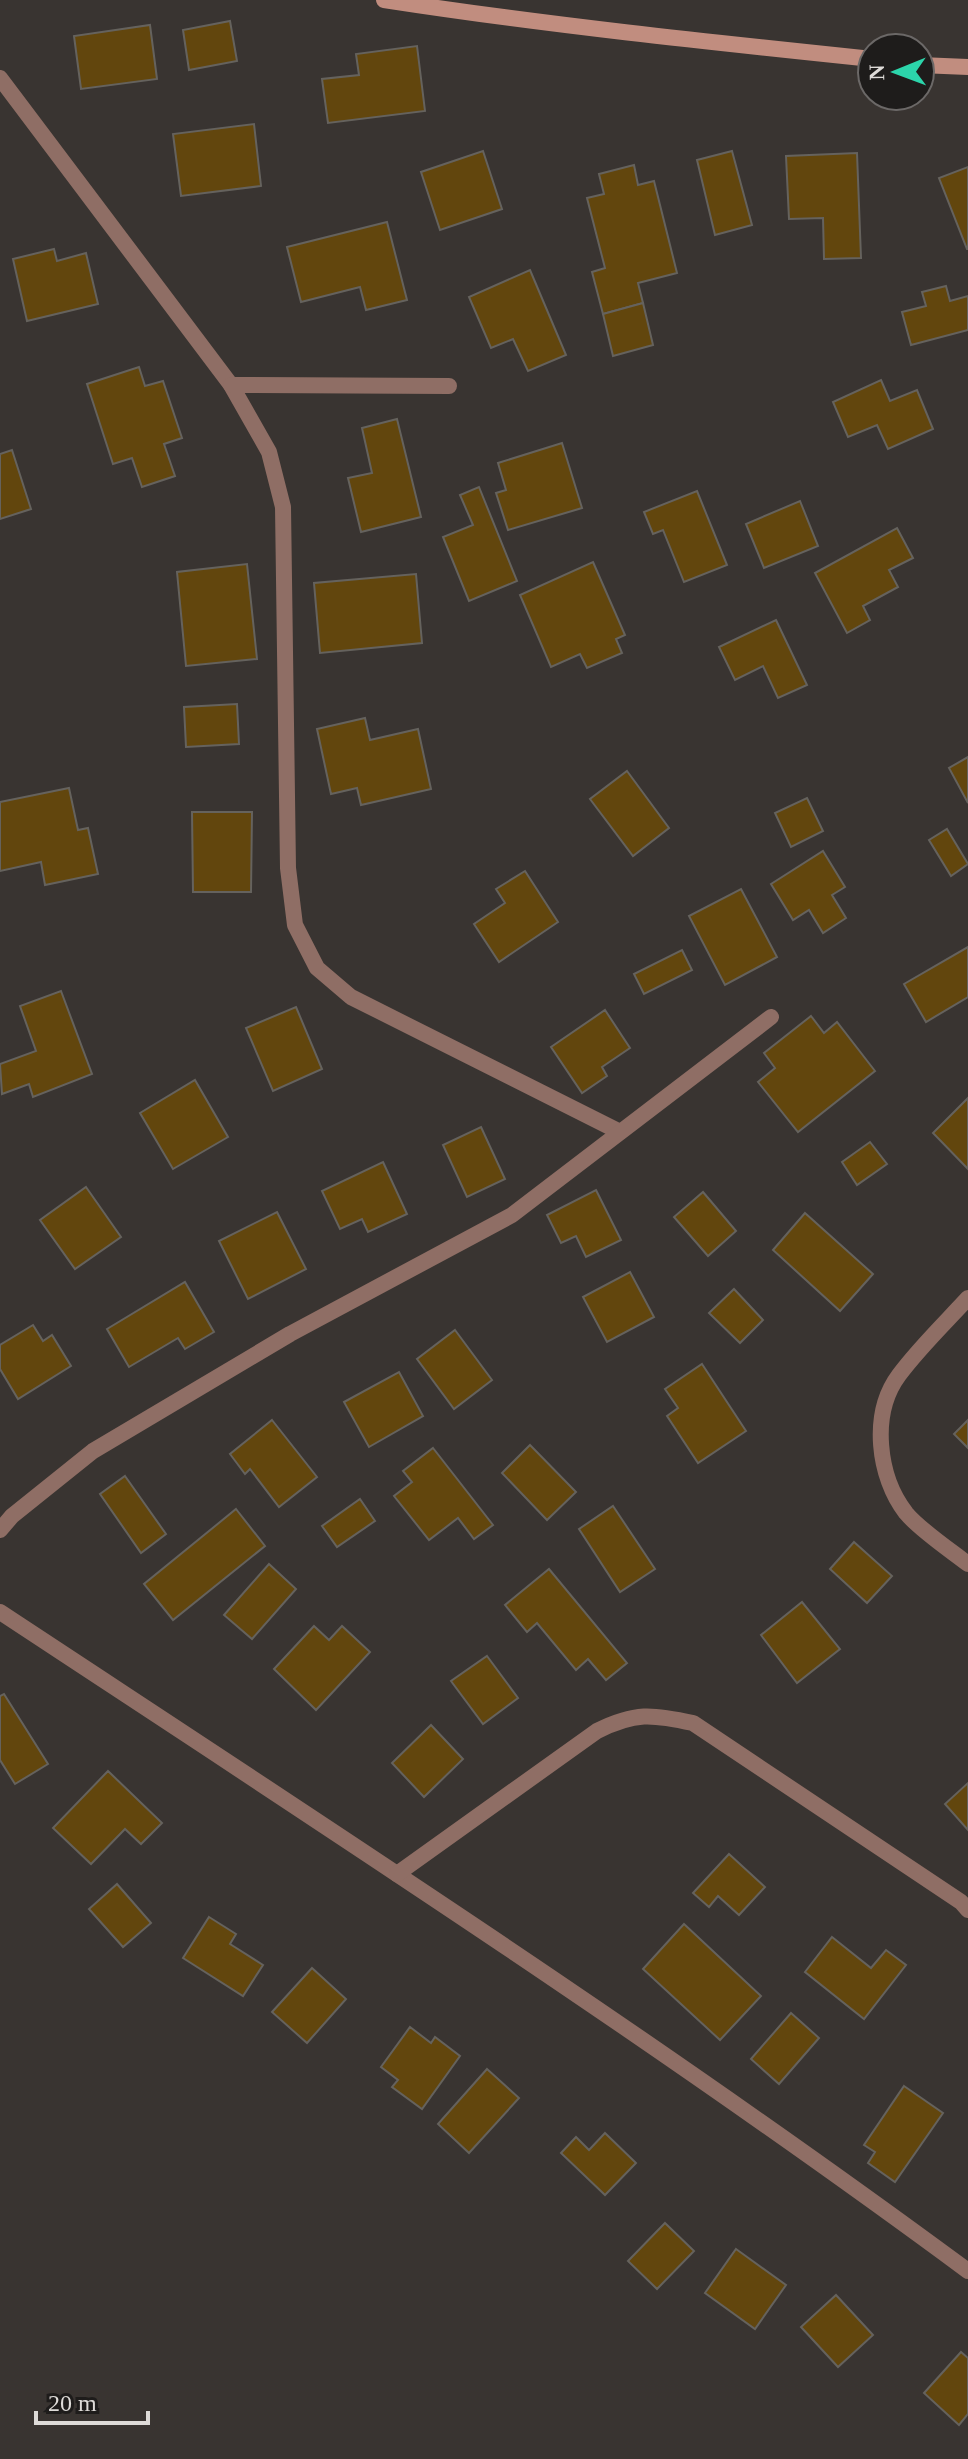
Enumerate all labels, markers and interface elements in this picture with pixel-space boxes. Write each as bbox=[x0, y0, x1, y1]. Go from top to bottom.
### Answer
north arrow bbox=[856, 32, 936, 112]
text: N bbox=[864, 64, 889, 81]
scale bar bbox=[36, 2375, 148, 2425]
text: 20 m bbox=[48, 2390, 97, 2416]

